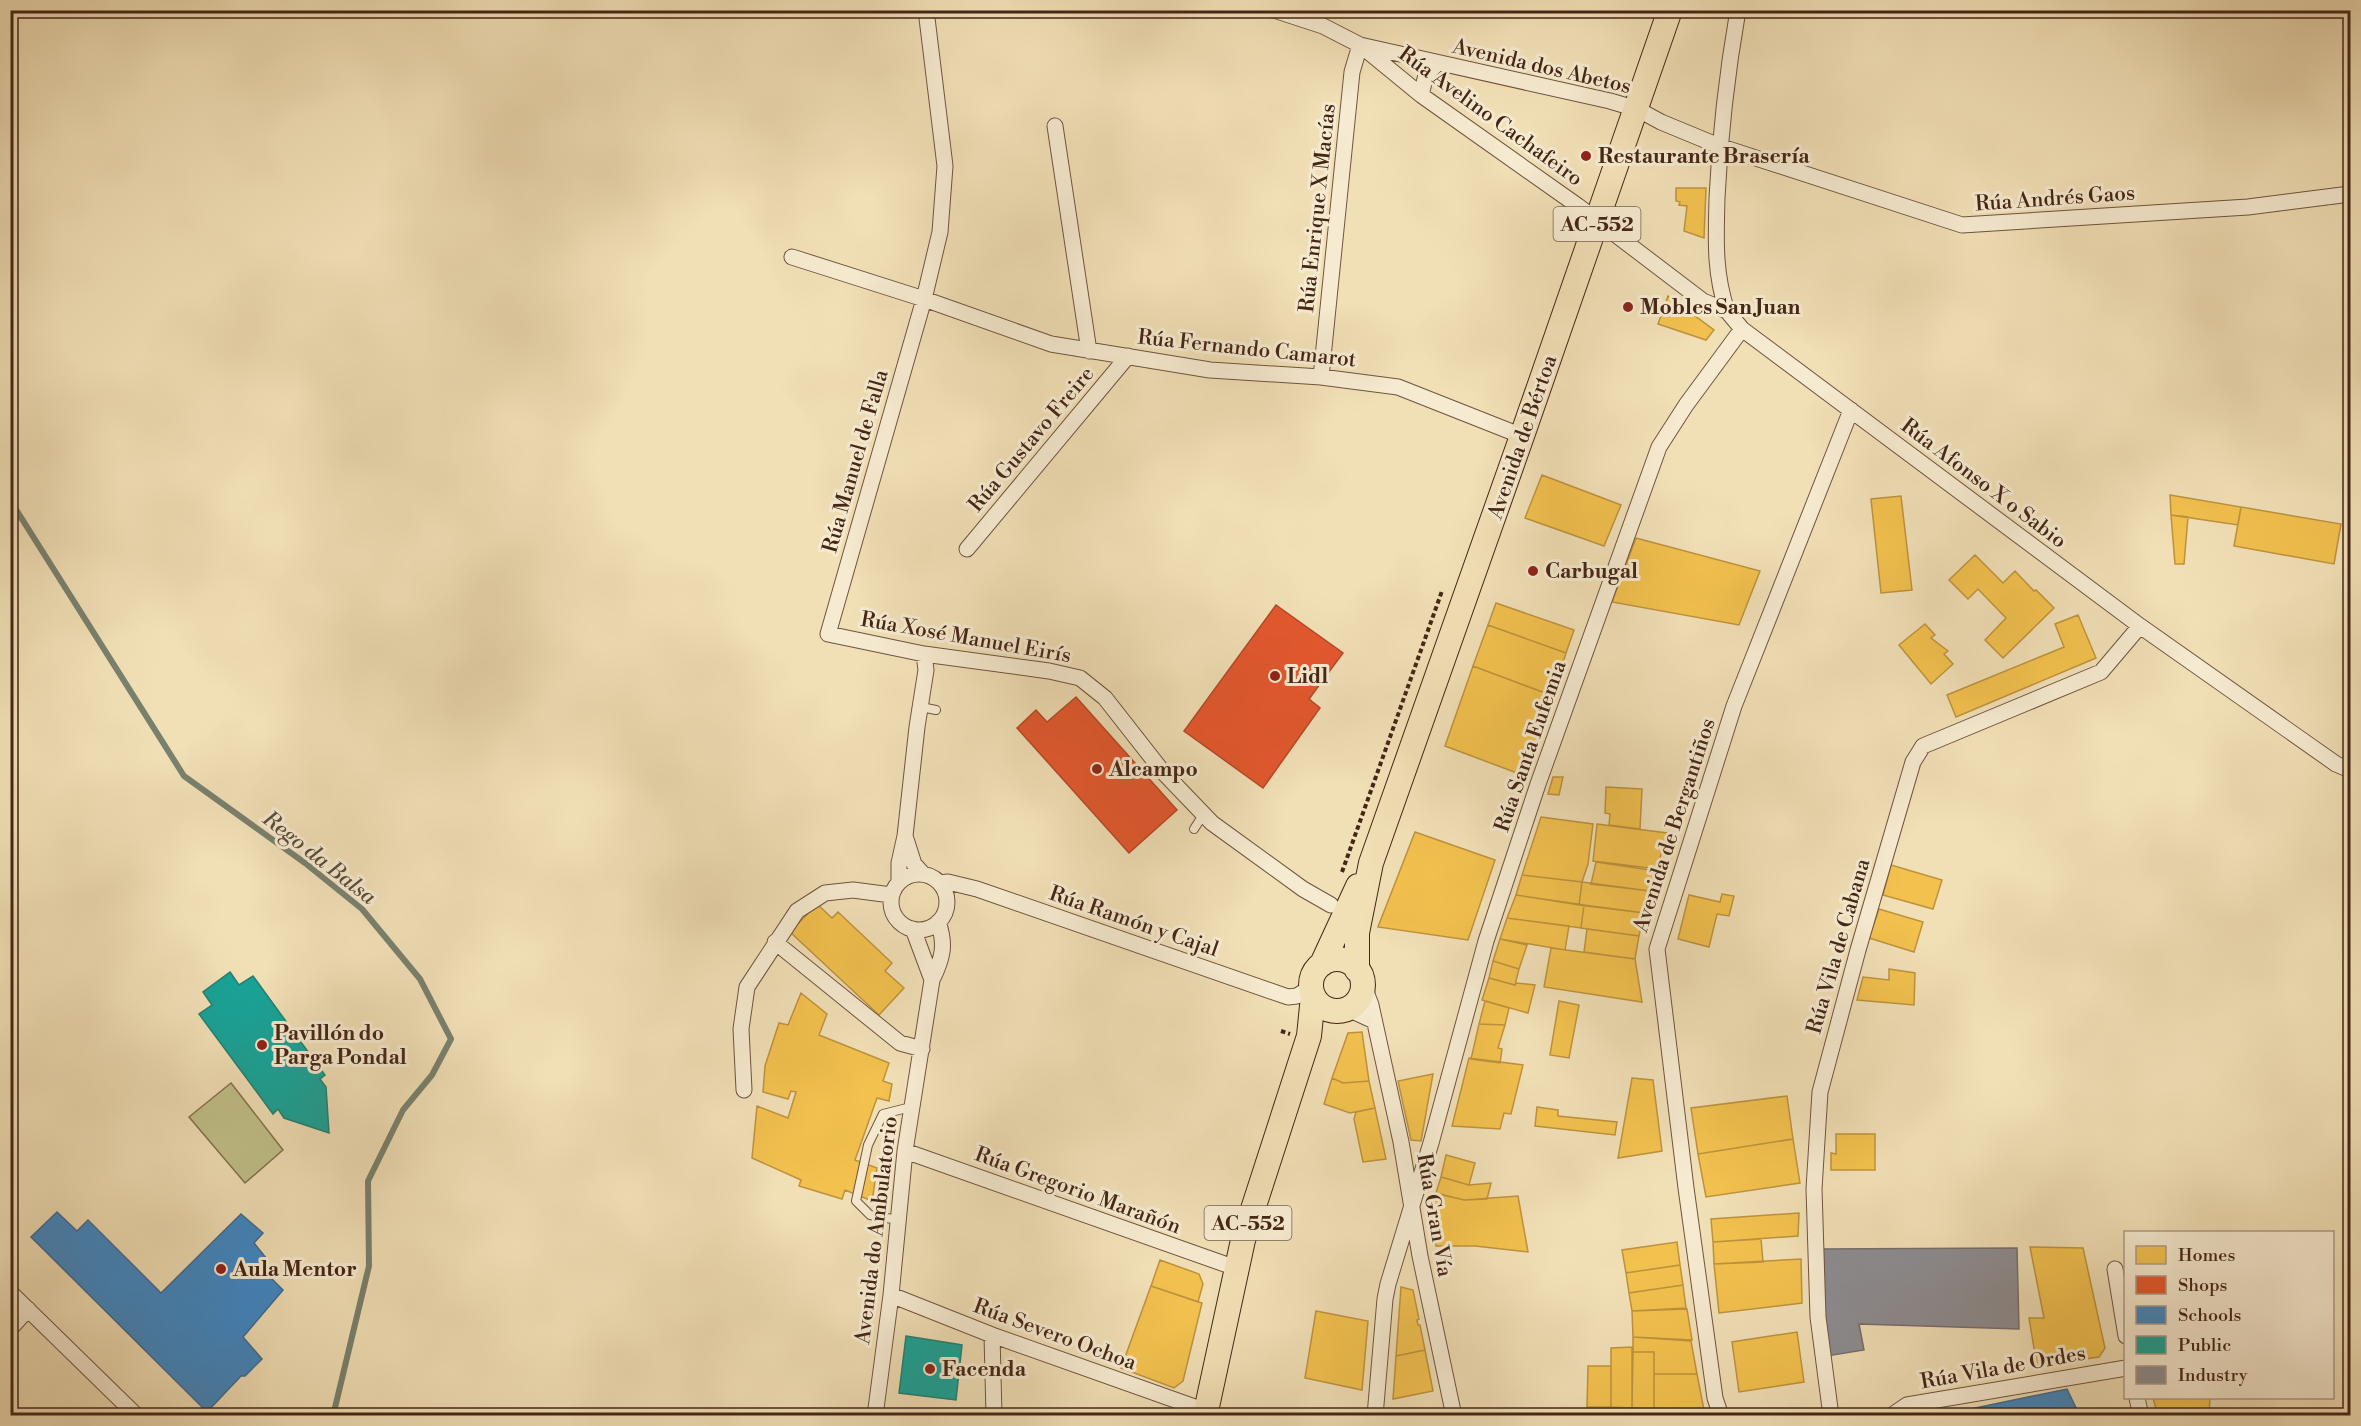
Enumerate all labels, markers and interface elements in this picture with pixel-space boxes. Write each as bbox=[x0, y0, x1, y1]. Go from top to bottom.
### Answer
street label: Avenida dos Abetos bbox=[1449, 34, 1634, 100]
street label: Rúa Avelino Cachafeiro bbox=[1393, 41, 1588, 192]
street label: Rúa Enrique X Macías bbox=[1294, 102, 1342, 314]
place label: Restaurante Brasería bbox=[1598, 144, 1810, 170]
marker: Restaurante Brasería bbox=[1579, 149, 1593, 163]
street label: Rúa Andrés Gaos bbox=[1974, 180, 2136, 218]
road number: AC-552 bbox=[1554, 207, 1640, 241]
place label: Mobles San Juan bbox=[1640, 295, 1801, 321]
marker: Mobles San Juan bbox=[1621, 300, 1635, 314]
street label: Rúa Fernando Camarot bbox=[1136, 325, 1358, 373]
street label: Avenida de Bértoa bbox=[1482, 351, 1563, 524]
street label: Rúa Gustavo Freire bbox=[963, 362, 1100, 518]
street label: Rúa Manuel de Falla bbox=[817, 366, 895, 556]
street label: Rúa Afonso X o Sabio bbox=[1895, 413, 2071, 555]
place label: Carbugal bbox=[1545, 559, 1638, 585]
marker: Carbugal bbox=[1526, 564, 1540, 578]
street label: Rúa Xosé Manuel Eirís bbox=[859, 607, 1073, 669]
street label: Rúa Santa Eufemia bbox=[1489, 657, 1573, 835]
place label: Lidl bbox=[1287, 664, 1328, 690]
marker: Lidl bbox=[1268, 669, 1282, 683]
street label: Avenida de Bergantiños bbox=[1628, 715, 1722, 937]
place label: Alcampo bbox=[1108, 757, 1198, 783]
marker: Alcampo bbox=[1090, 762, 1104, 776]
water label: Rego da Balsa bbox=[256, 805, 382, 911]
street label: Rúa Vila de Cabana bbox=[1802, 855, 1877, 1037]
street label: Rúa Ramón y Cajal bbox=[1046, 881, 1222, 963]
place label: Pavillón do Parga Pondal bbox=[274, 1021, 407, 1071]
marker: Pavillón do Parga Pondal bbox=[255, 1038, 269, 1052]
street label: Avenida do Ambulatorio bbox=[850, 1115, 904, 1347]
street label: Rúa Gregorio Marañón bbox=[971, 1142, 1185, 1240]
street label: Rúa Gran Vía bbox=[1410, 1151, 1458, 1279]
road number: AC-552 bbox=[1204, 1206, 1292, 1240]
legend bbox=[2124, 1231, 2334, 1399]
text: Homes bbox=[2178, 1244, 2235, 1267]
place label: Aula Mentor bbox=[232, 1257, 357, 1283]
marker: Aula Mentor bbox=[214, 1262, 228, 1276]
text: Shops bbox=[2178, 1274, 2228, 1297]
street label: Rúa Severo Ochoa bbox=[970, 1293, 1140, 1377]
text: Schools bbox=[2178, 1304, 2242, 1327]
text: Public bbox=[2178, 1334, 2231, 1357]
street label: Rúa Vila de Ordes bbox=[1919, 1341, 2088, 1395]
place label: Facenda bbox=[942, 1357, 1027, 1383]
marker: Facenda bbox=[923, 1362, 937, 1376]
text: Industry bbox=[2178, 1364, 2248, 1387]

